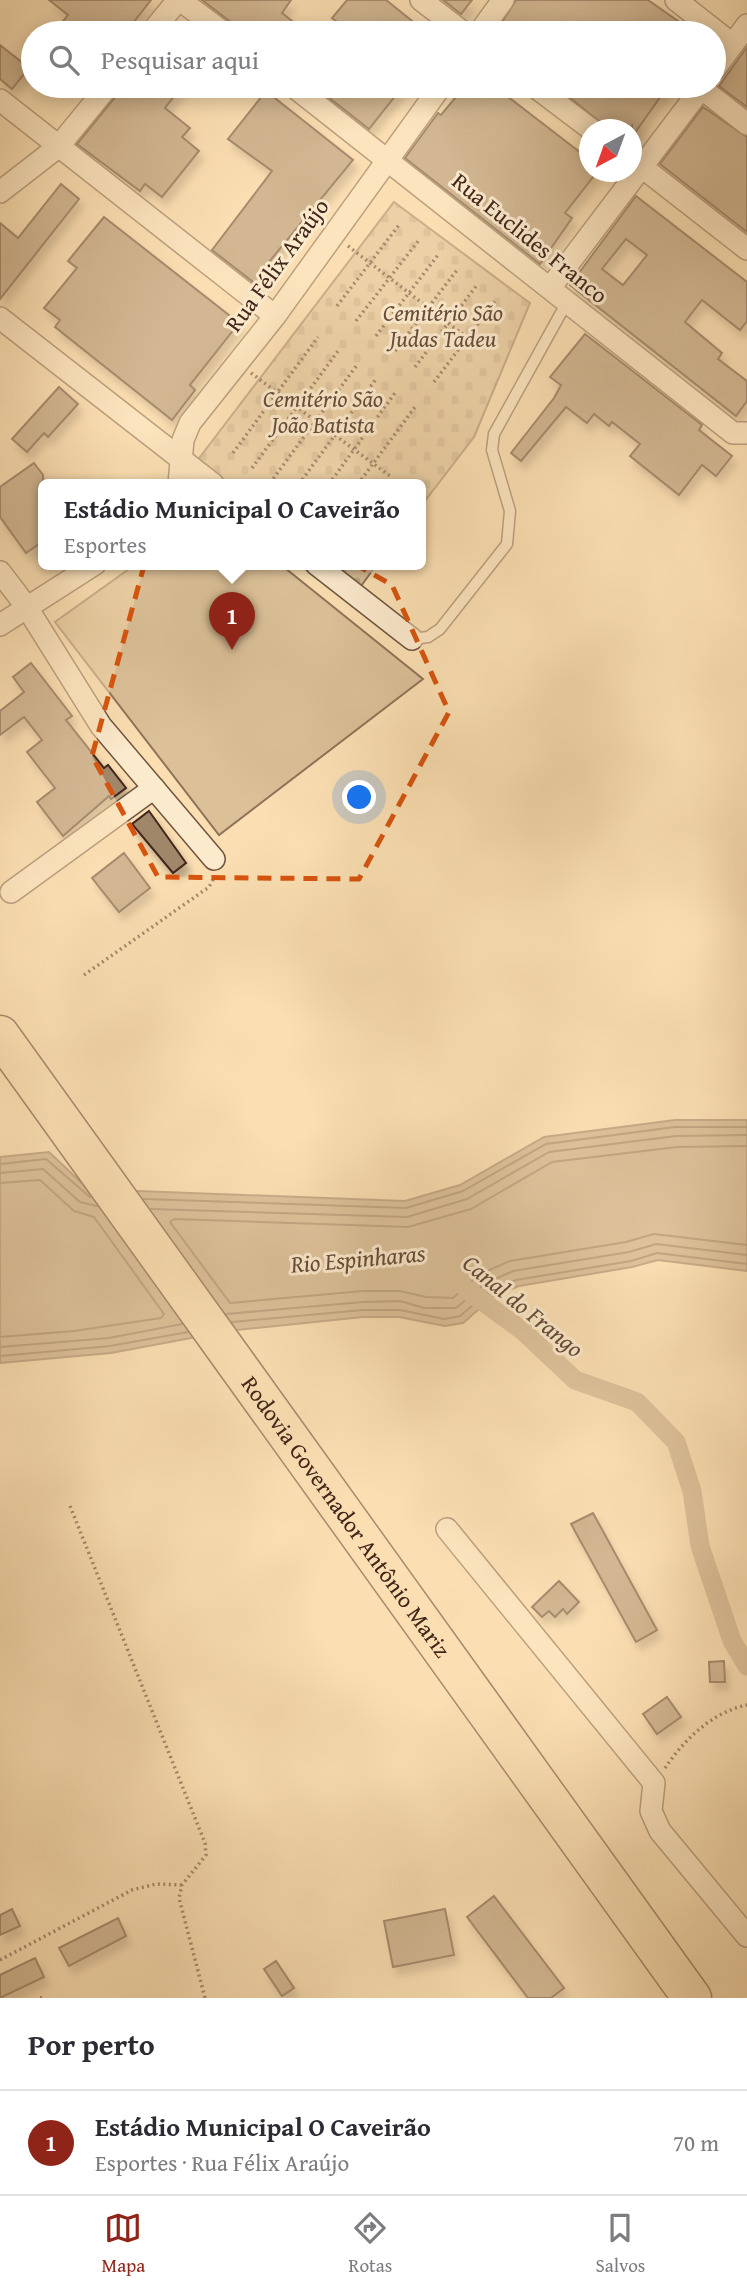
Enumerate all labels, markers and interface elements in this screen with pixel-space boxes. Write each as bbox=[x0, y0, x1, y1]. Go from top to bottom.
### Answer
search box bbox=[21, 21, 726, 98]
text: Pesquisar aqui bbox=[101, 40, 259, 79]
icon: search bbox=[45, 41, 83, 79]
north arrow bbox=[579, 119, 642, 182]
street label: Rua Euclides Franco bbox=[445, 164, 615, 311]
street label: Rua Félix Araújo bbox=[217, 191, 336, 338]
park label: Cemitério São Judas Tadeu bbox=[383, 296, 503, 355]
park label: Cemitério São João Batista bbox=[263, 382, 383, 441]
popup bbox=[38, 479, 426, 570]
text: Estádio Municipal O Caveirão bbox=[64, 489, 400, 528]
text: Esportes bbox=[64, 528, 147, 561]
pin: 1 bbox=[209, 592, 255, 650]
your location bbox=[342, 780, 376, 814]
water label: Rio Espinharas bbox=[288, 1235, 427, 1282]
water label: Canal do Frango bbox=[455, 1246, 591, 1365]
street label: Rodovia Governador Antônio Mariz bbox=[234, 1369, 459, 1664]
text: Por perto bbox=[28, 2022, 155, 2066]
text: Estádio Municipal O Caveirão bbox=[95, 2107, 431, 2146]
text: 1 bbox=[45, 2126, 57, 2159]
text: 70 m bbox=[673, 2126, 719, 2159]
text: Esportes · Rua Félix Araújo bbox=[95, 2146, 349, 2179]
tab: Mapa bbox=[102, 2209, 145, 2279]
tab: Rotas bbox=[348, 2209, 392, 2279]
tab: Salvos bbox=[595, 2209, 645, 2279]

